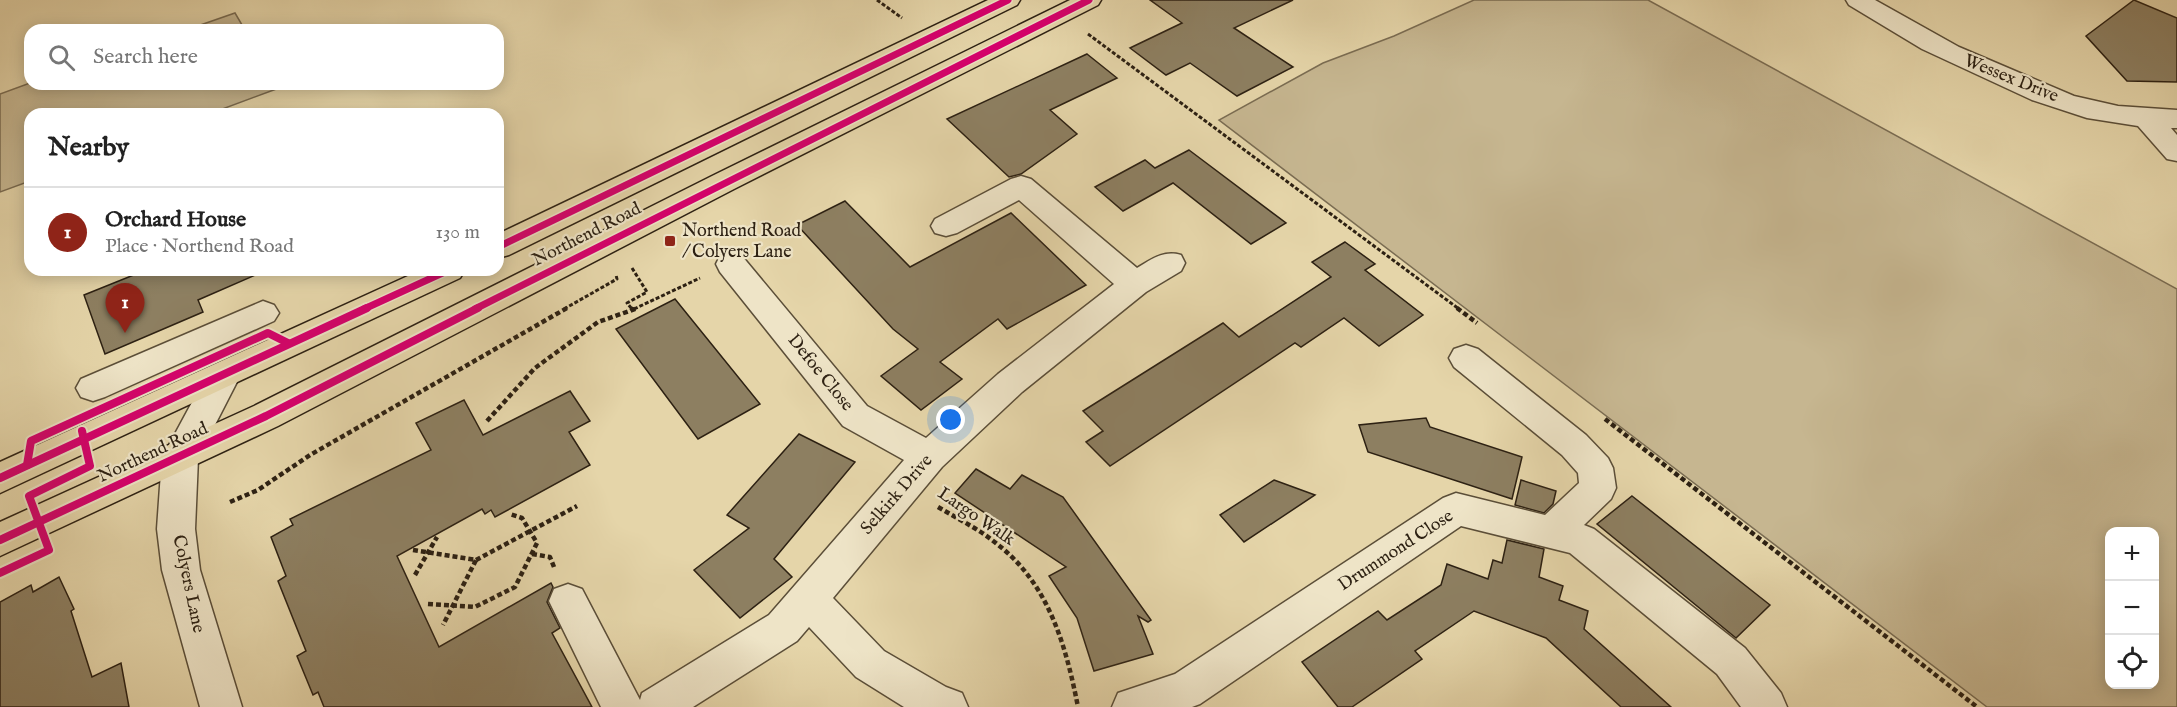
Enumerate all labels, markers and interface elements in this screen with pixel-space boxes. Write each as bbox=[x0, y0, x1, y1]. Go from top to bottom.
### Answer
search box bbox=[24, 24, 504, 90]
icon: search bbox=[45, 41, 78, 74]
text: Search here bbox=[93, 43, 198, 71]
street label: Wessex Drive bbox=[1960, 50, 2062, 108]
text: Nearby bbox=[48, 131, 129, 164]
street label: Northend Road bbox=[529, 198, 646, 272]
text: Orchard House bbox=[105, 206, 246, 234]
text: 1 bbox=[64, 220, 71, 245]
text: 130 m bbox=[435, 220, 480, 245]
place label: Northend Road / Colyers Lane bbox=[682, 220, 801, 264]
text: Place · Northend Road bbox=[105, 234, 294, 259]
marker: Northend Road / Colyers Lane bbox=[663, 234, 677, 248]
pin: 1 bbox=[106, 284, 144, 333]
street label: Defoe Close bbox=[782, 330, 858, 416]
your location bbox=[936, 405, 965, 434]
street label: Northend Road bbox=[94, 417, 212, 489]
street label: Selkirk Drive bbox=[856, 450, 938, 540]
street label: Largo Walk bbox=[933, 483, 1020, 552]
street label: Drummond Close bbox=[1334, 505, 1458, 597]
map controls bbox=[2105, 527, 2159, 689]
button: + bbox=[2105, 527, 2159, 581]
street label: Colyers Lane bbox=[166, 533, 210, 635]
button: − bbox=[2105, 581, 2159, 635]
button: locate bbox=[2105, 635, 2159, 689]

